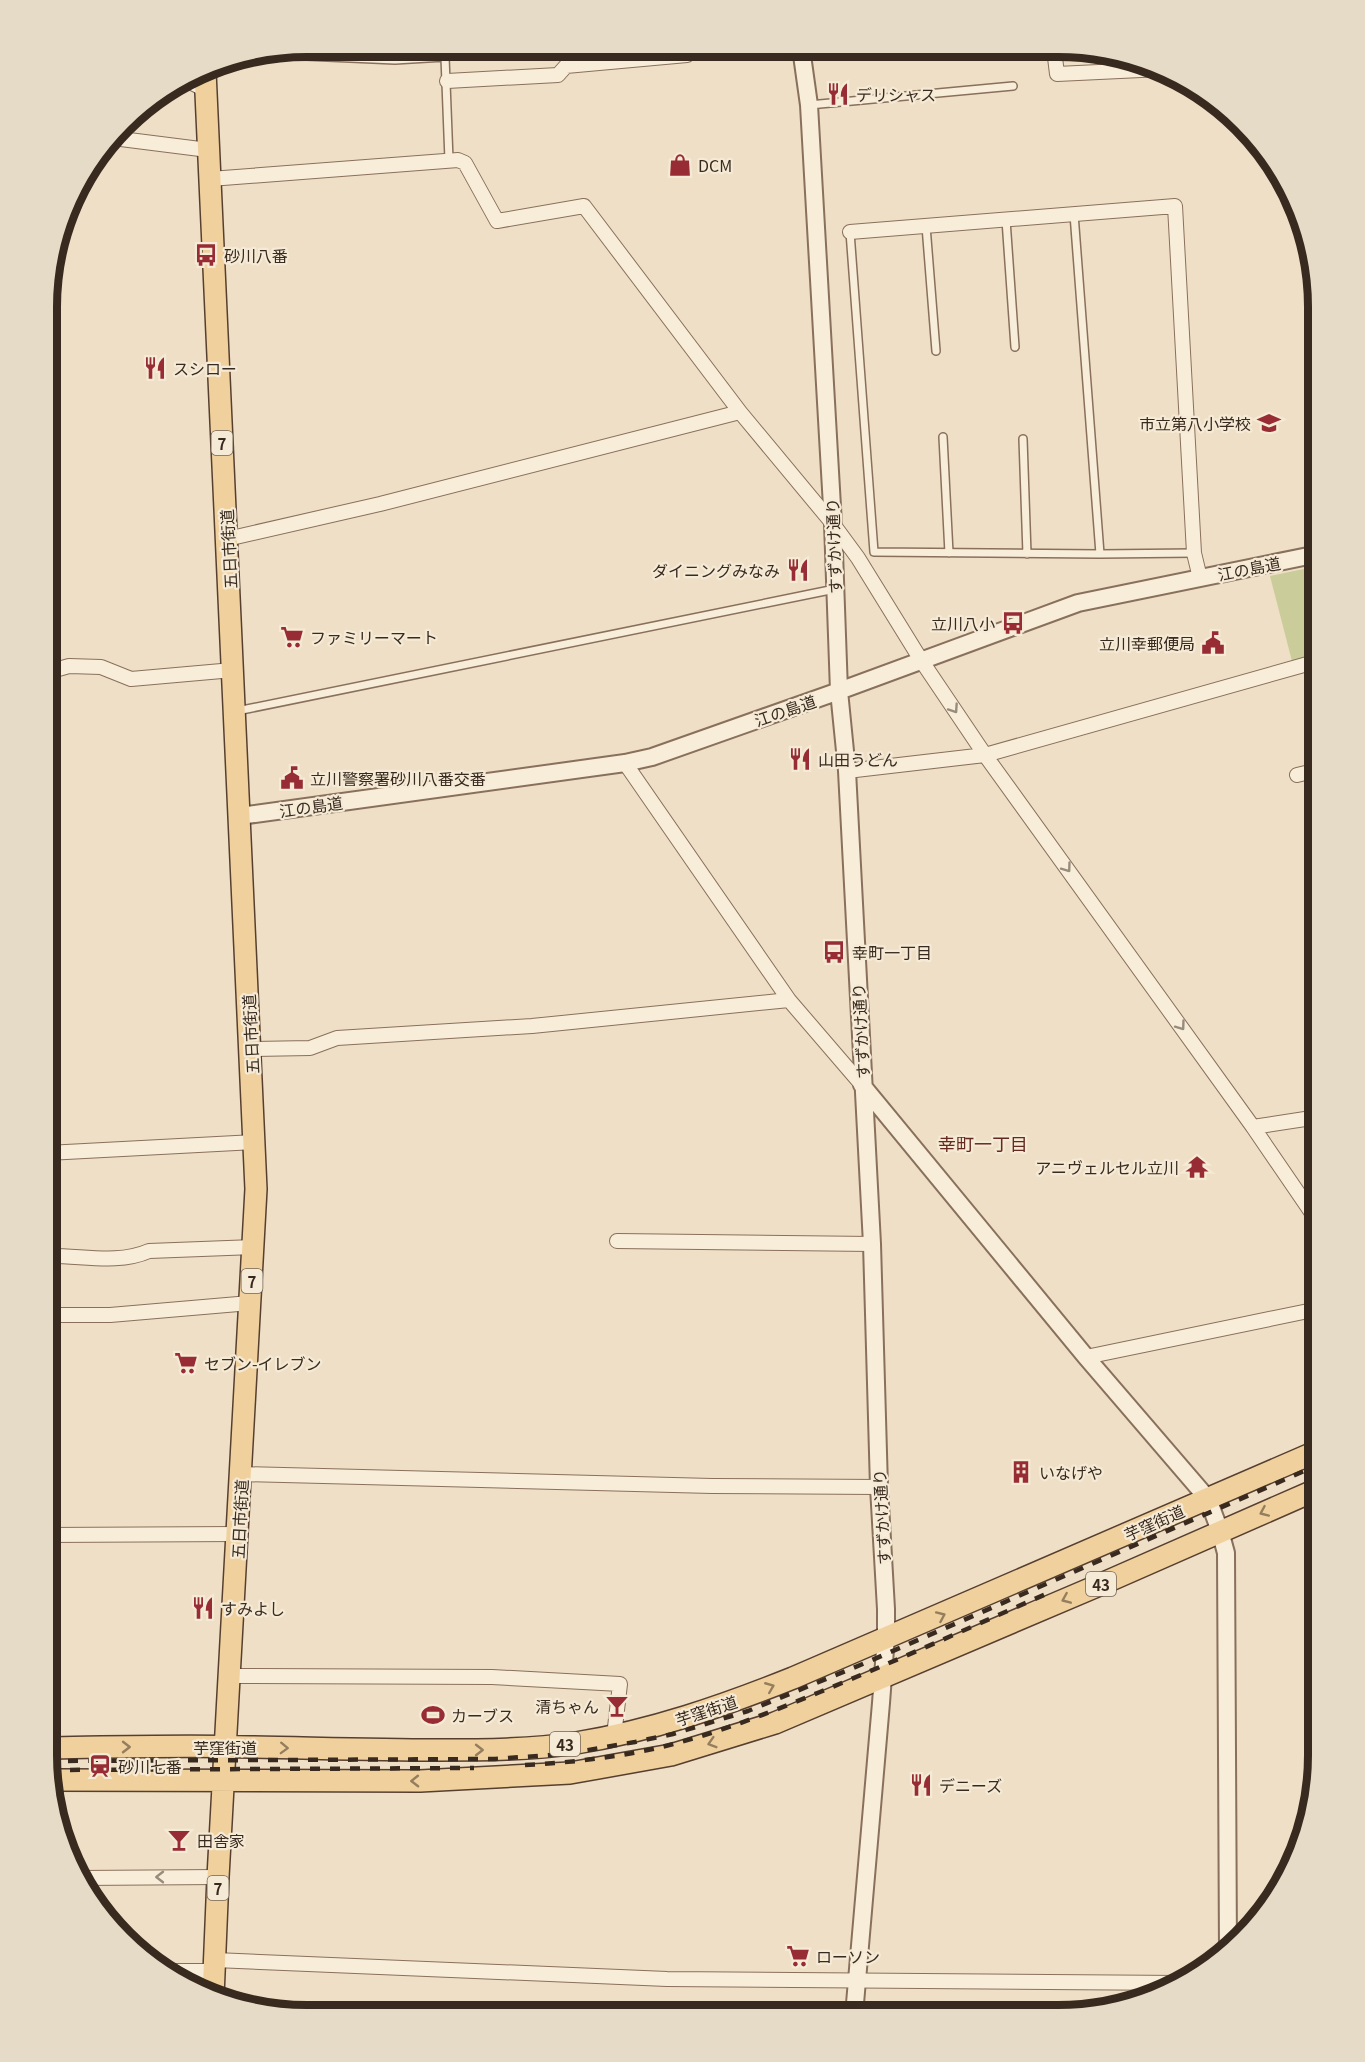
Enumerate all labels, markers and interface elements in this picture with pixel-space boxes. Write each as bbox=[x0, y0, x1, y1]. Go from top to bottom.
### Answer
restaurant icon: デリシャス bbox=[825, 81, 851, 107]
place label: デリシャス bbox=[856, 82, 936, 106]
shop icon: DCM bbox=[667, 152, 693, 178]
place label: DCM bbox=[698, 153, 732, 177]
bus stop icon: 砂川八番 bbox=[193, 242, 219, 268]
place label: 砂川八番 bbox=[224, 243, 288, 267]
restaurant icon: スシロー bbox=[142, 355, 168, 381]
place label: スシロー bbox=[173, 356, 237, 380]
school or university icon: 市立第八小学校 bbox=[1256, 410, 1282, 436]
place label: 市立第八小学校 bbox=[1139, 411, 1251, 435]
road number: 7 bbox=[212, 431, 232, 455]
street label: すずかけ通り bbox=[819, 498, 847, 594]
street label: 五日市街道 bbox=[214, 508, 242, 590]
street label: 江の島道 bbox=[1215, 550, 1283, 586]
restaurant icon: ダイニングみなみ bbox=[785, 557, 811, 583]
place label: ダイニングみなみ bbox=[652, 558, 780, 582]
bus stop icon: 立川八小 bbox=[1000, 610, 1026, 636]
place label: 立川八小 bbox=[931, 611, 995, 635]
supermarket icon: ファミリーマート bbox=[279, 624, 305, 650]
place label: ファミリーマート bbox=[310, 625, 438, 649]
public building icon: 立川幸郵便局 bbox=[1200, 630, 1226, 656]
place label: 立川幸郵便局 bbox=[1099, 631, 1195, 655]
street label: 江の島道 bbox=[751, 688, 819, 732]
one-way arrow bbox=[947, 702, 958, 713]
restaurant icon: 山田うどん bbox=[787, 746, 813, 772]
place label: 山田うどん bbox=[818, 747, 898, 771]
public building icon: 立川警察署砂川八番交番 bbox=[279, 765, 305, 791]
place label: 立川警察署砂川八番交番 bbox=[310, 766, 486, 790]
street label: 江の島道 bbox=[278, 790, 344, 822]
one-way arrow bbox=[1059, 861, 1070, 872]
bus stop icon: 幸町一丁目 bbox=[821, 939, 847, 965]
place label: 幸町一丁目 bbox=[852, 940, 932, 964]
street label: すずかけ通り bbox=[846, 982, 874, 1080]
street label: 五日市街道 bbox=[236, 993, 264, 1075]
one-way arrow bbox=[1173, 1020, 1184, 1031]
district label: 幸町一丁目 bbox=[938, 1130, 1028, 1156]
temple icon: アニヴェルセル立川 bbox=[1184, 1154, 1210, 1180]
place label: アニヴェルセル立川 bbox=[1035, 1155, 1179, 1179]
road number: 7 bbox=[242, 1269, 262, 1293]
supermarket icon: セブン-イレブン bbox=[173, 1350, 199, 1376]
place label: セブン-イレブン bbox=[204, 1351, 322, 1375]
building icon: いなげや bbox=[1008, 1459, 1034, 1485]
place label: いなげや bbox=[1039, 1460, 1103, 1484]
street label: すずかけ通り bbox=[867, 1468, 895, 1566]
street label: 五日市街道 bbox=[225, 1478, 253, 1560]
street label: 芋窪街道 bbox=[1120, 1498, 1188, 1546]
one-way arrow bbox=[1260, 1505, 1271, 1517]
road number: 43 bbox=[1086, 1572, 1116, 1596]
one-way arrow bbox=[1062, 1592, 1073, 1604]
restaurant icon: すみよし bbox=[190, 1595, 216, 1621]
place label: すみよし bbox=[221, 1596, 285, 1620]
one-way arrow bbox=[935, 1611, 946, 1623]
one-way arrow bbox=[764, 1682, 775, 1695]
street label: 芋窪街道 bbox=[672, 1689, 740, 1731]
bar icon: 清ちゃん bbox=[604, 1693, 630, 1719]
place label: 清ちゃん bbox=[535, 1694, 599, 1718]
sports icon: カーブス bbox=[420, 1702, 446, 1728]
place label: カーブス bbox=[451, 1703, 514, 1727]
road number: 43 bbox=[550, 1732, 580, 1756]
street label: 芋窪街道 bbox=[193, 1735, 257, 1759]
one-way arrow bbox=[707, 1736, 717, 1748]
one-way arrow bbox=[122, 1741, 131, 1753]
one-way arrow bbox=[279, 1742, 288, 1754]
one-way arrow bbox=[474, 1744, 483, 1756]
station icon: 砂川七番 bbox=[87, 1753, 113, 1779]
place label: 砂川七番 bbox=[118, 1754, 182, 1778]
restaurant icon: デニーズ bbox=[908, 1772, 934, 1798]
place label: デニーズ bbox=[939, 1773, 1002, 1797]
one-way arrow bbox=[411, 1775, 420, 1787]
bar icon: 田舎家 bbox=[166, 1827, 192, 1853]
place label: 田舎家 bbox=[197, 1828, 245, 1852]
one-way arrow bbox=[155, 1871, 164, 1884]
road number: 7 bbox=[208, 1876, 228, 1900]
supermarket icon: ローソン bbox=[785, 1943, 811, 1969]
place label: ローソン bbox=[816, 1944, 880, 1968]

